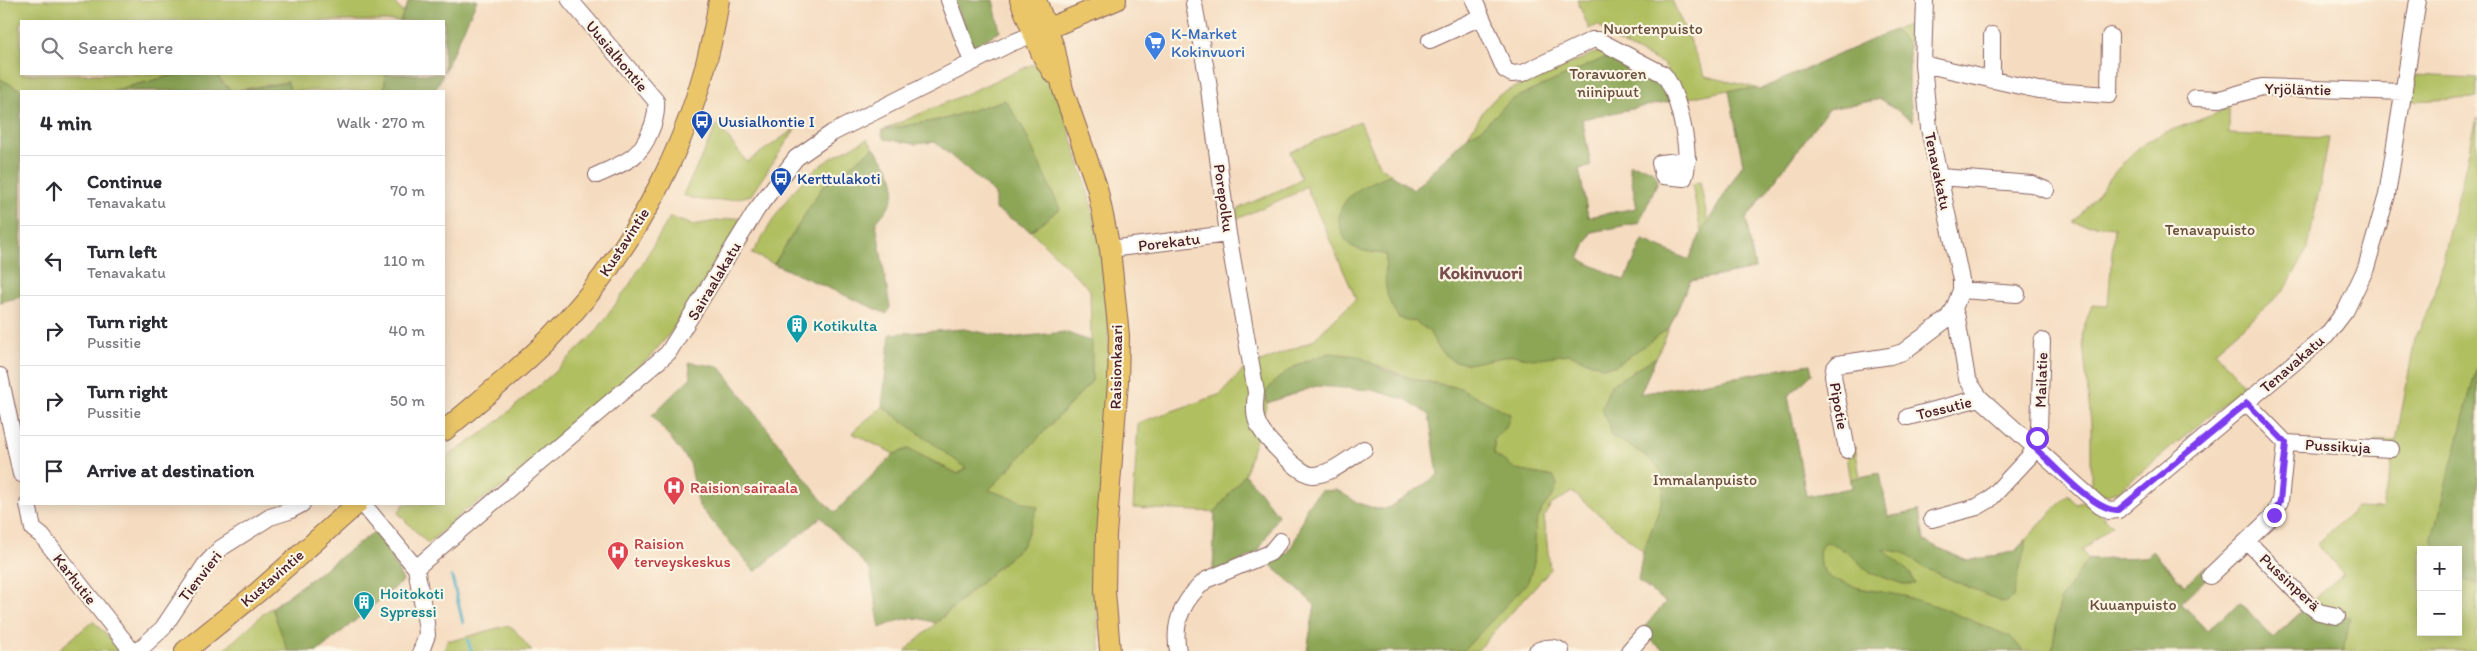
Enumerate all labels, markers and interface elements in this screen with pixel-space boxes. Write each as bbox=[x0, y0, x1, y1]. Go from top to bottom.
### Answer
street label: Uusialhontie bbox=[582, 17, 652, 96]
park label: Nuortenpuisto bbox=[1603, 19, 1703, 38]
search box bbox=[20, 20, 445, 75]
place label: K-Market Kokinvuori bbox=[1171, 24, 1245, 61]
supermarket icon: K-Market Kokinvuori bbox=[1143, 30, 1167, 61]
icon: search bbox=[38, 34, 66, 62]
text: Search here bbox=[78, 36, 173, 59]
park label: Toravuoren niinipuut bbox=[1569, 64, 1647, 101]
street label: Yrjöläntie bbox=[2265, 79, 2331, 99]
bus stop icon: Uusialhontie I bbox=[690, 109, 714, 140]
text: 4 min bbox=[40, 110, 92, 135]
place label: Uusialhontie I bbox=[718, 112, 815, 131]
text: Walk · 270 m bbox=[337, 113, 425, 132]
street label: Tenavakatu bbox=[1921, 130, 1956, 212]
street label: Porepolku bbox=[1210, 163, 1238, 233]
bus stop icon: Kerttulakoti bbox=[769, 166, 793, 197]
place label: Kerttulakoti bbox=[797, 169, 881, 188]
text: Continue bbox=[87, 170, 162, 193]
icon: ahead bbox=[40, 177, 68, 205]
text: 70 m bbox=[390, 181, 425, 200]
text: Tenavakatu bbox=[87, 193, 166, 212]
street label: Kustavintie bbox=[595, 204, 653, 280]
park label: Tenavapuisto bbox=[2165, 220, 2255, 239]
street label: Porekatu bbox=[1137, 229, 1201, 255]
street label: Sairaalakatu bbox=[683, 238, 745, 324]
text: Turn left bbox=[87, 240, 157, 263]
icon: left bbox=[40, 247, 68, 275]
text: 110 m bbox=[383, 251, 425, 270]
district label: Kokinvuori bbox=[1439, 262, 1523, 284]
text: Tenavakatu bbox=[87, 263, 166, 282]
text: Turn right bbox=[87, 310, 168, 333]
building icon: Kotikulta bbox=[785, 313, 809, 344]
place label: Kotikulta bbox=[813, 316, 878, 335]
icon: right bbox=[40, 317, 68, 345]
text: 40 m bbox=[388, 321, 425, 340]
street label: Raisionkaari bbox=[1106, 324, 1126, 410]
street label: Tenavakatu bbox=[2256, 331, 2328, 397]
text: Pussitie bbox=[87, 333, 141, 352]
street label: Mailatie bbox=[2031, 352, 2051, 408]
text: Turn right bbox=[87, 380, 168, 403]
street label: Pipotie bbox=[1826, 381, 1852, 431]
icon: right bbox=[40, 387, 68, 415]
text: 50 m bbox=[390, 391, 425, 410]
street label: Tossutie bbox=[1914, 392, 1974, 424]
text: Pussitie bbox=[87, 403, 141, 422]
route start bbox=[2026, 427, 2049, 450]
street label: Pussikuja bbox=[2305, 435, 2372, 457]
icon: arrive bbox=[40, 457, 68, 485]
text: Arrive at destination bbox=[87, 459, 254, 482]
park label: Immalanpuisto bbox=[1653, 470, 1757, 489]
hospital icon: Raision sairaala bbox=[662, 475, 686, 506]
place label: Raision sairaala bbox=[690, 478, 799, 497]
route end bbox=[2263, 504, 2286, 527]
place label: Raision terveyskeskus bbox=[634, 534, 731, 571]
hospital icon: Raision terveyskeskus bbox=[606, 540, 630, 571]
street label: Kustavintie bbox=[236, 545, 308, 611]
map controls bbox=[2417, 546, 2462, 636]
button: + bbox=[2417, 546, 2462, 591]
street label: Tienvieri bbox=[174, 547, 226, 605]
street label: Pussinperä bbox=[2256, 549, 2325, 615]
street label: Karhutie bbox=[49, 550, 101, 608]
place label: Hoitokoti Sypressi bbox=[380, 584, 444, 621]
building icon: Hoitokoti Sypressi bbox=[352, 590, 376, 621]
button: − bbox=[2417, 591, 2462, 636]
park label: Kuuanpuisto bbox=[2089, 595, 2177, 614]

